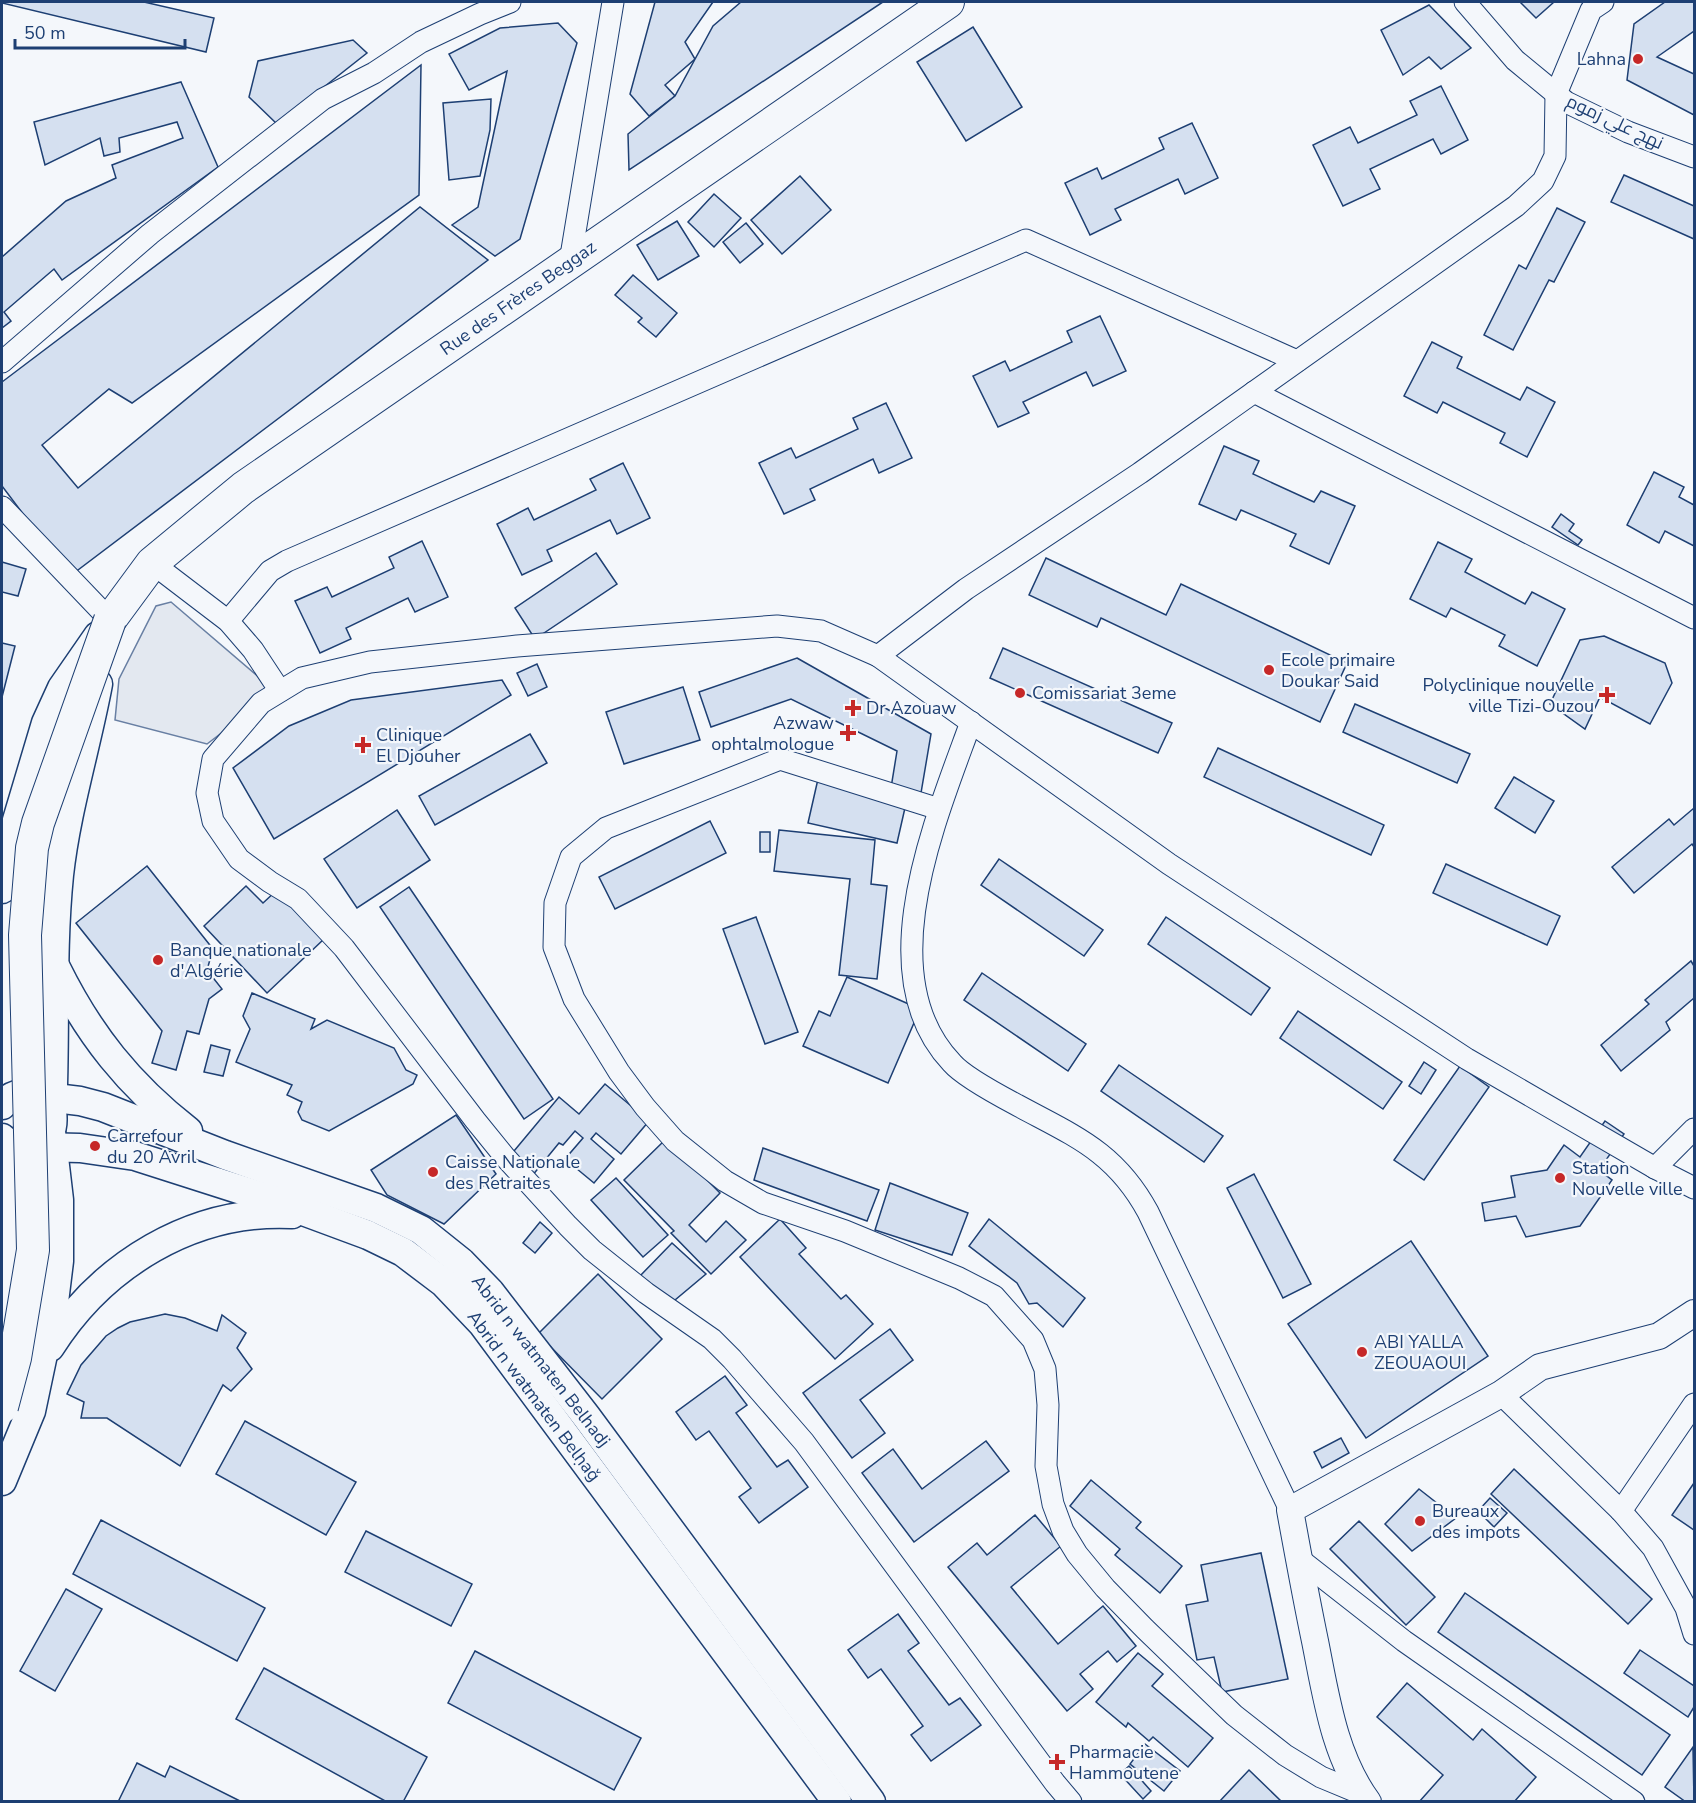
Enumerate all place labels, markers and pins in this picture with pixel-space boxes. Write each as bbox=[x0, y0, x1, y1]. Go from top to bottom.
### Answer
place label: Lahna bbox=[1577, 47, 1626, 71]
marker: Lahna bbox=[1631, 52, 1645, 66]
place label: Ecole primaire Doukar Said bbox=[1281, 648, 1395, 693]
marker: Ecole primaire Doukar Said bbox=[1262, 663, 1276, 677]
place label: Polyclinique nouvelle ville Tizi-Ouzou bbox=[1423, 673, 1594, 718]
place label: Comissariat 3eme bbox=[1032, 681, 1176, 705]
marker: Comissariat 3eme bbox=[1013, 686, 1027, 700]
marker: Polyclinique nouvelle ville Tizi-Ouzou bbox=[1598, 686, 1616, 704]
place label: Dr Azouaw bbox=[866, 696, 956, 720]
marker: Dr Azouaw bbox=[844, 699, 862, 717]
place label: Azwaw ophtalmologue bbox=[711, 711, 834, 756]
place label: Clinique El Djouher bbox=[376, 723, 461, 768]
marker: Azwaw ophtalmologue bbox=[839, 724, 857, 742]
marker: Clinique El Djouher bbox=[354, 736, 372, 754]
place label: Banque nationale d'Algérie bbox=[170, 938, 312, 983]
marker: Banque nationale d'Algérie bbox=[151, 953, 165, 967]
place label: Carrefour du 20 Avril bbox=[107, 1124, 197, 1169]
marker: Carrefour du 20 Avril bbox=[88, 1139, 102, 1153]
place label: Caisse Nationale des Retraites bbox=[445, 1150, 580, 1195]
place label: Station Nouvelle ville bbox=[1572, 1156, 1683, 1201]
marker: Caisse Nationale des Retraites bbox=[426, 1165, 440, 1179]
marker: Station Nouvelle ville bbox=[1553, 1171, 1567, 1185]
place label: ABI YALLA ZEOUAOUI bbox=[1374, 1330, 1466, 1375]
marker: ABI YALLA ZEOUAOUI bbox=[1355, 1345, 1369, 1359]
place label: Bureaux des impots bbox=[1432, 1499, 1520, 1544]
marker: Bureaux des impots bbox=[1413, 1514, 1427, 1528]
place label: Pharmacie Hammoutene bbox=[1069, 1740, 1179, 1785]
marker: Pharmacie Hammoutene bbox=[1050, 1755, 1064, 1769]

